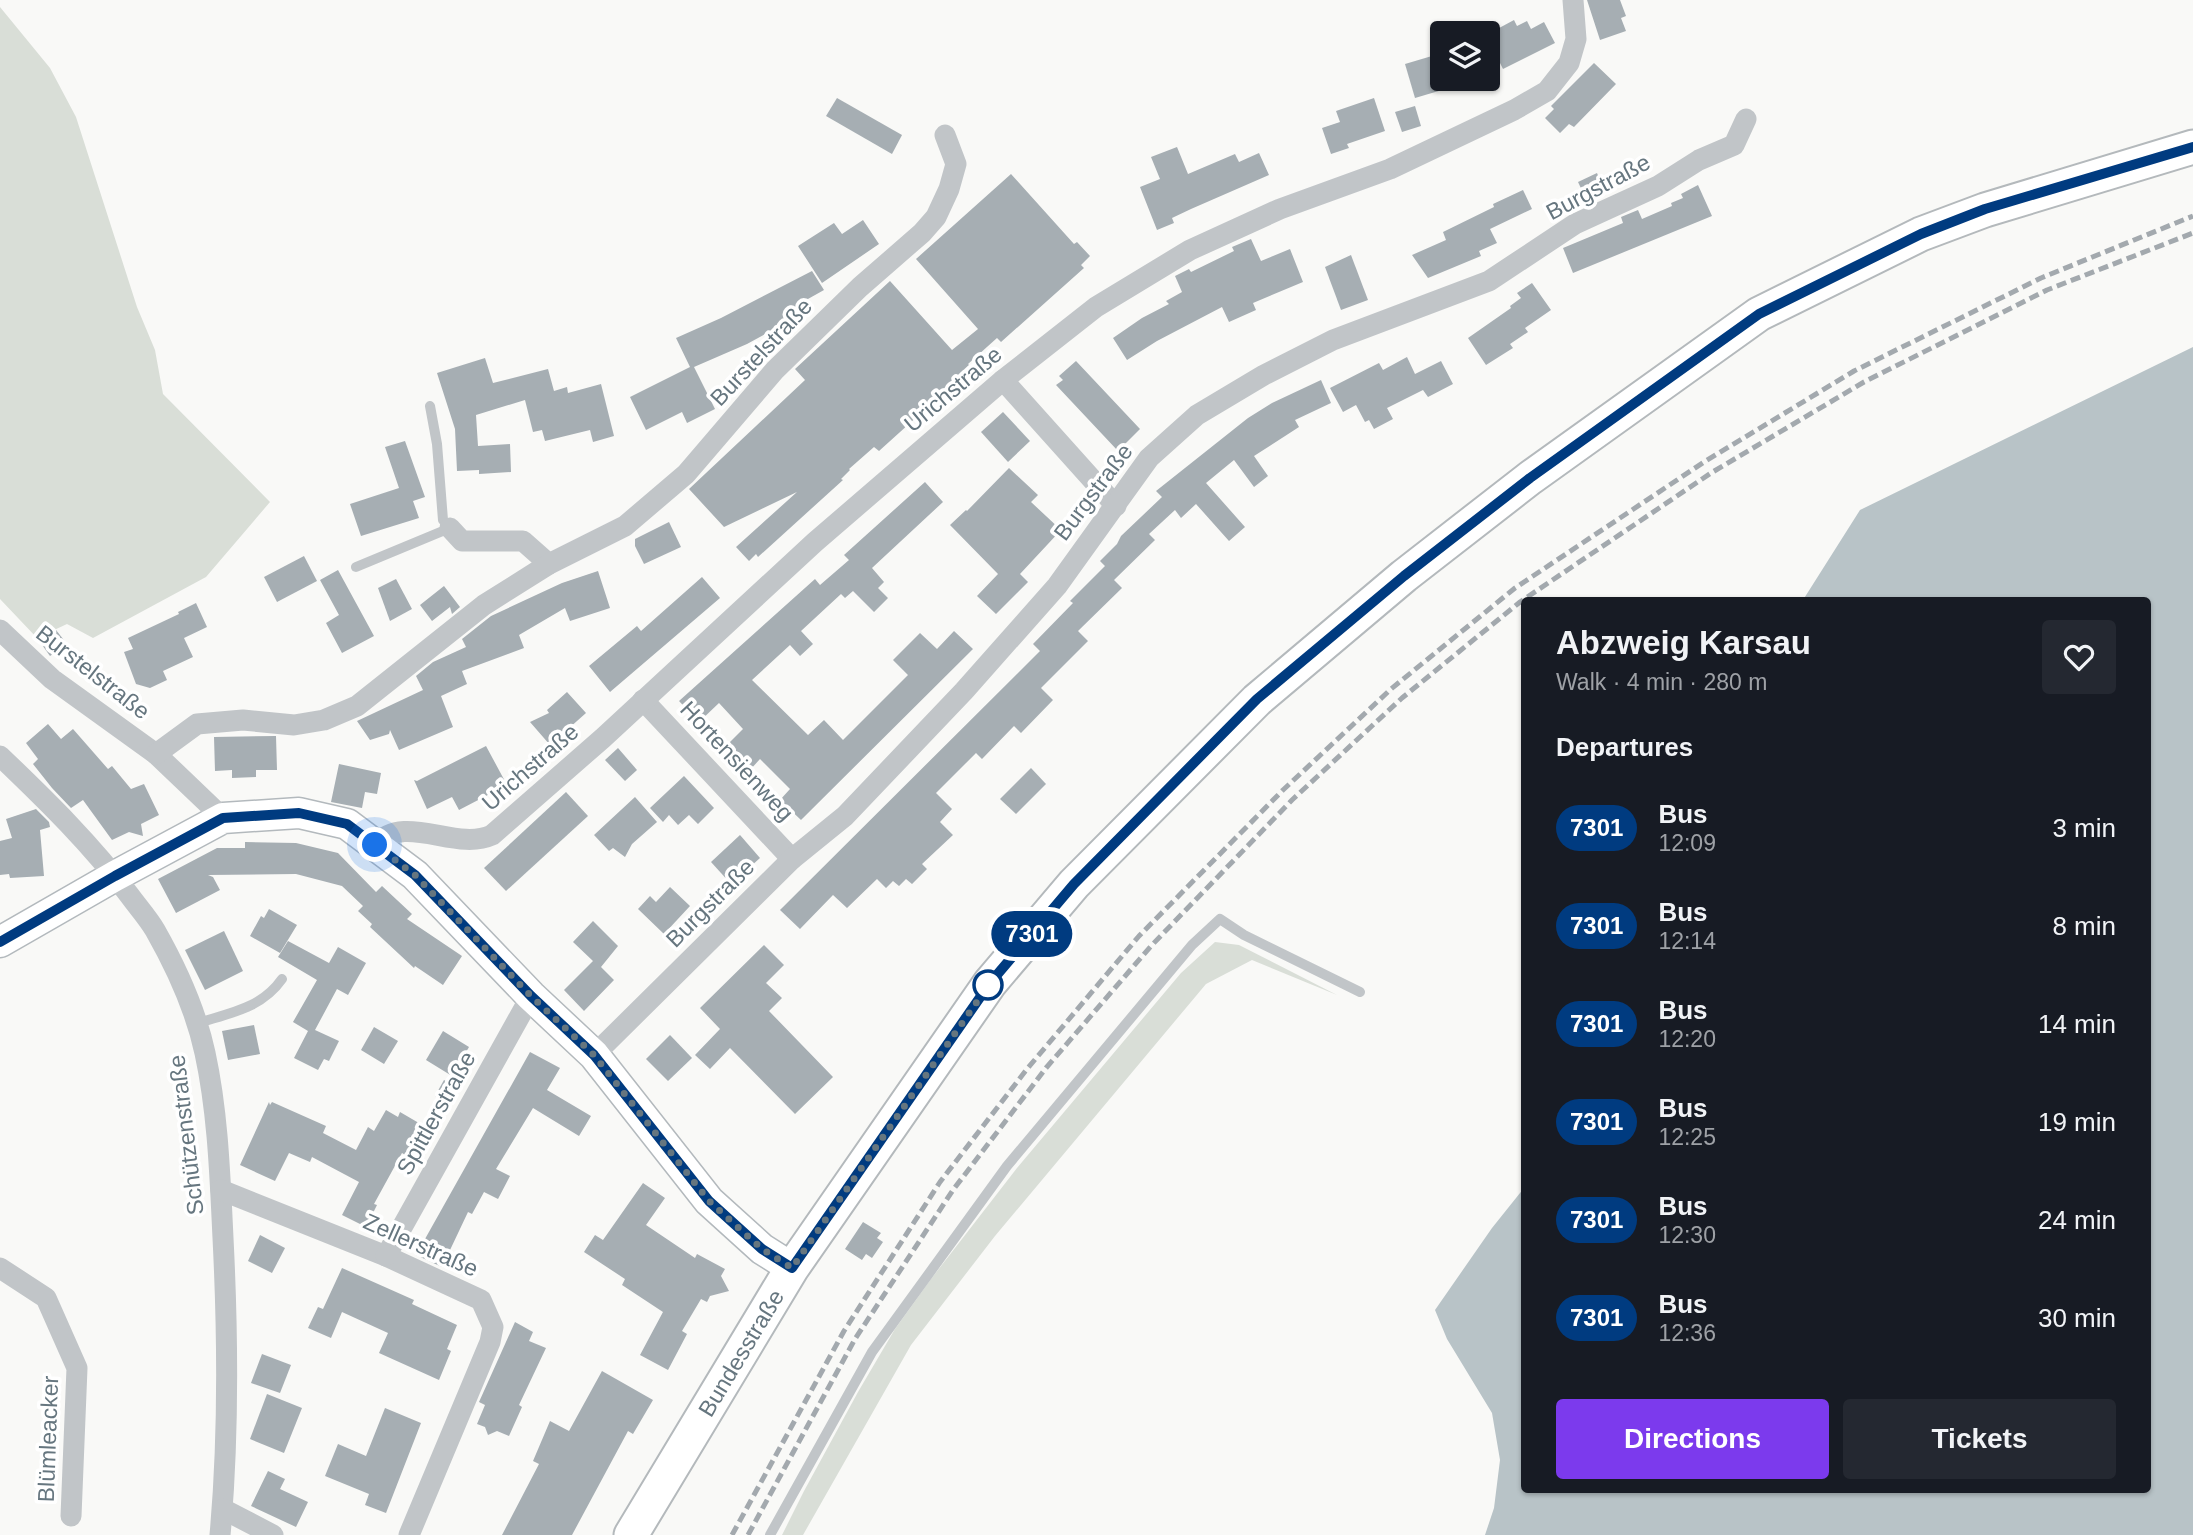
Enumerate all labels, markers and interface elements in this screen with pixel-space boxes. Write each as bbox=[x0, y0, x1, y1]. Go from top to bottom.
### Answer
map controls bbox=[1430, 21, 1500, 91]
button: layers bbox=[1430, 21, 1500, 91]
street label: Burgstraße bbox=[1542, 149, 1654, 225]
street label: Burstelstraße bbox=[705, 293, 817, 411]
street label: Urichstraße bbox=[899, 341, 1007, 437]
street label: Burgstraße bbox=[1048, 439, 1138, 545]
street label: Burstelstraße bbox=[31, 620, 155, 724]
button: heart bbox=[2042, 620, 2116, 694]
text: Abzweig Karsau bbox=[1556, 624, 1811, 661]
text: Walk · 4 min · 280 m bbox=[1556, 669, 1767, 695]
street label: Hortensienweg bbox=[675, 696, 799, 826]
street label: Urichstraße bbox=[477, 718, 583, 816]
text: Departures bbox=[1556, 732, 1693, 762]
text: Bus bbox=[1658, 799, 1708, 829]
text: 3 min bbox=[2052, 813, 2116, 843]
text: 7301 bbox=[1570, 814, 1623, 841]
your location bbox=[357, 827, 392, 862]
text: 12:09 bbox=[1658, 830, 1716, 856]
street label: Burgstraße bbox=[661, 854, 759, 952]
text: Bus bbox=[1658, 897, 1708, 927]
line badge: 7301 bbox=[983, 911, 1081, 957]
text: 8 min bbox=[2052, 911, 2116, 941]
text: 7301 bbox=[1570, 912, 1623, 939]
text: 7301 bbox=[1005, 920, 1059, 947]
text: 12:14 bbox=[1658, 928, 1716, 954]
unlabelled marker bbox=[973, 970, 1003, 1000]
text: Bus bbox=[1658, 995, 1708, 1025]
text: 14 min bbox=[2038, 1009, 2116, 1039]
text: 7301 bbox=[1570, 1010, 1623, 1037]
text: 12:20 bbox=[1658, 1026, 1716, 1052]
street label: Spittlerstraße bbox=[391, 1047, 481, 1179]
street label: Schützenstraße bbox=[163, 1053, 209, 1217]
text: Bus bbox=[1658, 1093, 1708, 1123]
text: 19 min bbox=[2038, 1107, 2116, 1137]
text: 7301 bbox=[1570, 1108, 1623, 1135]
text: 12:25 bbox=[1658, 1124, 1716, 1150]
text: Bus bbox=[1658, 1191, 1708, 1221]
text: 24 min bbox=[2038, 1205, 2116, 1235]
text: 7301 bbox=[1570, 1206, 1623, 1233]
street label: Zellerstraße bbox=[360, 1208, 482, 1282]
text: 12:30 bbox=[1658, 1222, 1716, 1248]
street label: Bundesstraße bbox=[693, 1285, 789, 1421]
text: Bus bbox=[1658, 1289, 1708, 1319]
text: 30 min bbox=[2038, 1303, 2116, 1333]
text: 7301 bbox=[1570, 1304, 1623, 1331]
text: 12:36 bbox=[1658, 1320, 1716, 1346]
street label: Blümleacker bbox=[33, 1375, 63, 1503]
button: Directions bbox=[1556, 1399, 1829, 1479]
button: Tickets bbox=[1843, 1399, 2116, 1479]

